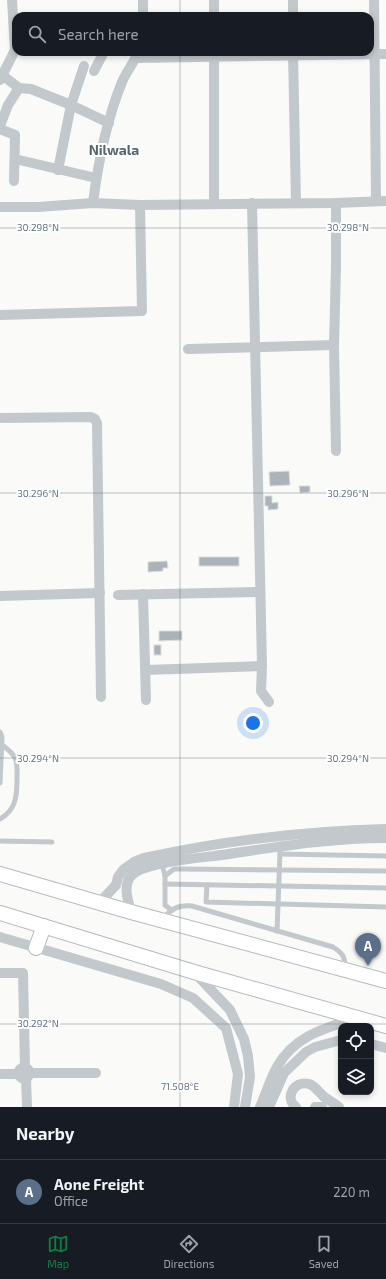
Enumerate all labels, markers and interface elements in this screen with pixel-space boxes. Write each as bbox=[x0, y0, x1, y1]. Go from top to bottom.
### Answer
search box bbox=[12, 12, 374, 56]
icon: search bbox=[26, 23, 48, 45]
text: Search here bbox=[58, 25, 139, 43]
district label: Nilwala bbox=[89, 141, 139, 158]
text: 30.298°N bbox=[17, 221, 59, 233]
text: 30.298°N bbox=[327, 221, 369, 233]
text: 30.296°N bbox=[17, 487, 59, 499]
text: 30.296°N bbox=[327, 487, 369, 499]
your location bbox=[243, 713, 263, 733]
text: 30.294°N bbox=[17, 752, 59, 764]
text: 30.294°N bbox=[327, 752, 369, 764]
pin: A bbox=[355, 933, 381, 966]
text: 30.292°N bbox=[17, 1017, 59, 1029]
map controls bbox=[338, 1023, 374, 1095]
button: locate bbox=[338, 1023, 374, 1059]
button: layers bbox=[338, 1059, 374, 1095]
text: 71.508°E bbox=[161, 1080, 199, 1092]
text: Nearby bbox=[16, 1123, 74, 1143]
text: Aone Freight bbox=[54, 1175, 144, 1193]
text: A bbox=[25, 1184, 33, 1200]
text: 220 m bbox=[333, 1184, 370, 1200]
text: Office bbox=[54, 1193, 88, 1209]
tab: Map bbox=[47, 1233, 69, 1270]
tab: Directions bbox=[164, 1233, 214, 1270]
tab: Saved bbox=[309, 1233, 339, 1270]

